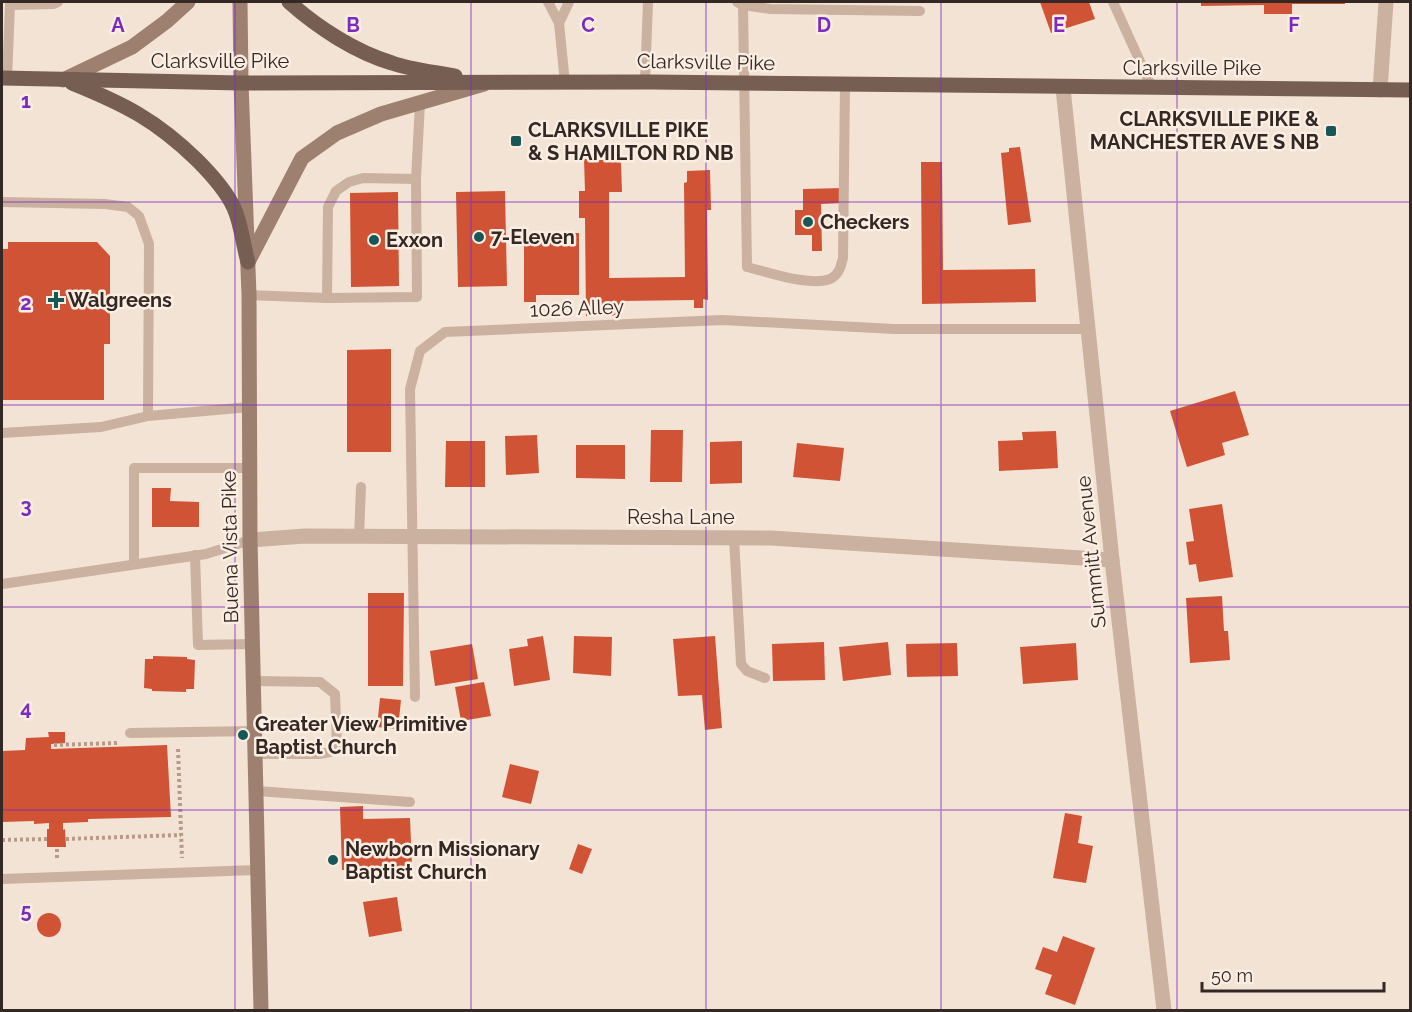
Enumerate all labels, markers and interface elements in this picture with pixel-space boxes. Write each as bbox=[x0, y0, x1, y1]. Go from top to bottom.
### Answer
text: A bbox=[111, 13, 125, 37]
text: B bbox=[346, 13, 360, 37]
text: C bbox=[581, 13, 595, 37]
text: D bbox=[817, 13, 831, 37]
text: E bbox=[1053, 13, 1065, 37]
text: F bbox=[1288, 13, 1300, 37]
street label: Clarksville Pike bbox=[151, 49, 289, 73]
street label: Clarksville Pike bbox=[637, 49, 776, 75]
street label: Clarksville Pike bbox=[1123, 56, 1261, 80]
text: 1 bbox=[21, 89, 31, 113]
place label: CLARKSVILLE PIKE & MANCHESTER AVE S NB bbox=[1090, 107, 1320, 154]
place label: CLARKSVILLE PIKE & S HAMILTON RD NB bbox=[528, 118, 734, 165]
marker: CLARKSVILLE PIKE & MANCHESTER AVE S NB bbox=[1324, 124, 1338, 138]
marker: CLARKSVILLE PIKE & S HAMILTON RD NB bbox=[509, 134, 523, 148]
place label: Checkers bbox=[820, 210, 909, 234]
marker: Checkers bbox=[801, 215, 815, 229]
place label: 7-Eleven bbox=[491, 225, 575, 249]
place label: Exxon bbox=[386, 228, 443, 252]
marker: 7-Eleven bbox=[472, 230, 486, 244]
marker: Exxon bbox=[367, 233, 381, 247]
place label: Walgreens bbox=[68, 288, 172, 312]
text: 2 bbox=[20, 291, 32, 315]
marker: Walgreens bbox=[49, 293, 63, 307]
street label: 1026 Alley bbox=[529, 294, 625, 322]
street label: Buena Vista Pike bbox=[217, 470, 243, 624]
street label: Summitt Avenue bbox=[1071, 474, 1111, 629]
text: 3 bbox=[20, 494, 32, 518]
street label: Resha Lane bbox=[627, 505, 735, 529]
text: 4 bbox=[20, 696, 32, 720]
place label: Greater View Primitive Baptist Church bbox=[255, 712, 467, 759]
marker: Greater View Primitive Baptist Church bbox=[236, 728, 250, 742]
place label: Newborn Missionary Baptist Church bbox=[345, 837, 540, 884]
marker: Newborn Missionary Baptist Church bbox=[326, 853, 340, 867]
text: 5 bbox=[20, 899, 32, 923]
scale bar bbox=[1202, 955, 1384, 993]
text: 50 m bbox=[1211, 965, 1253, 986]

